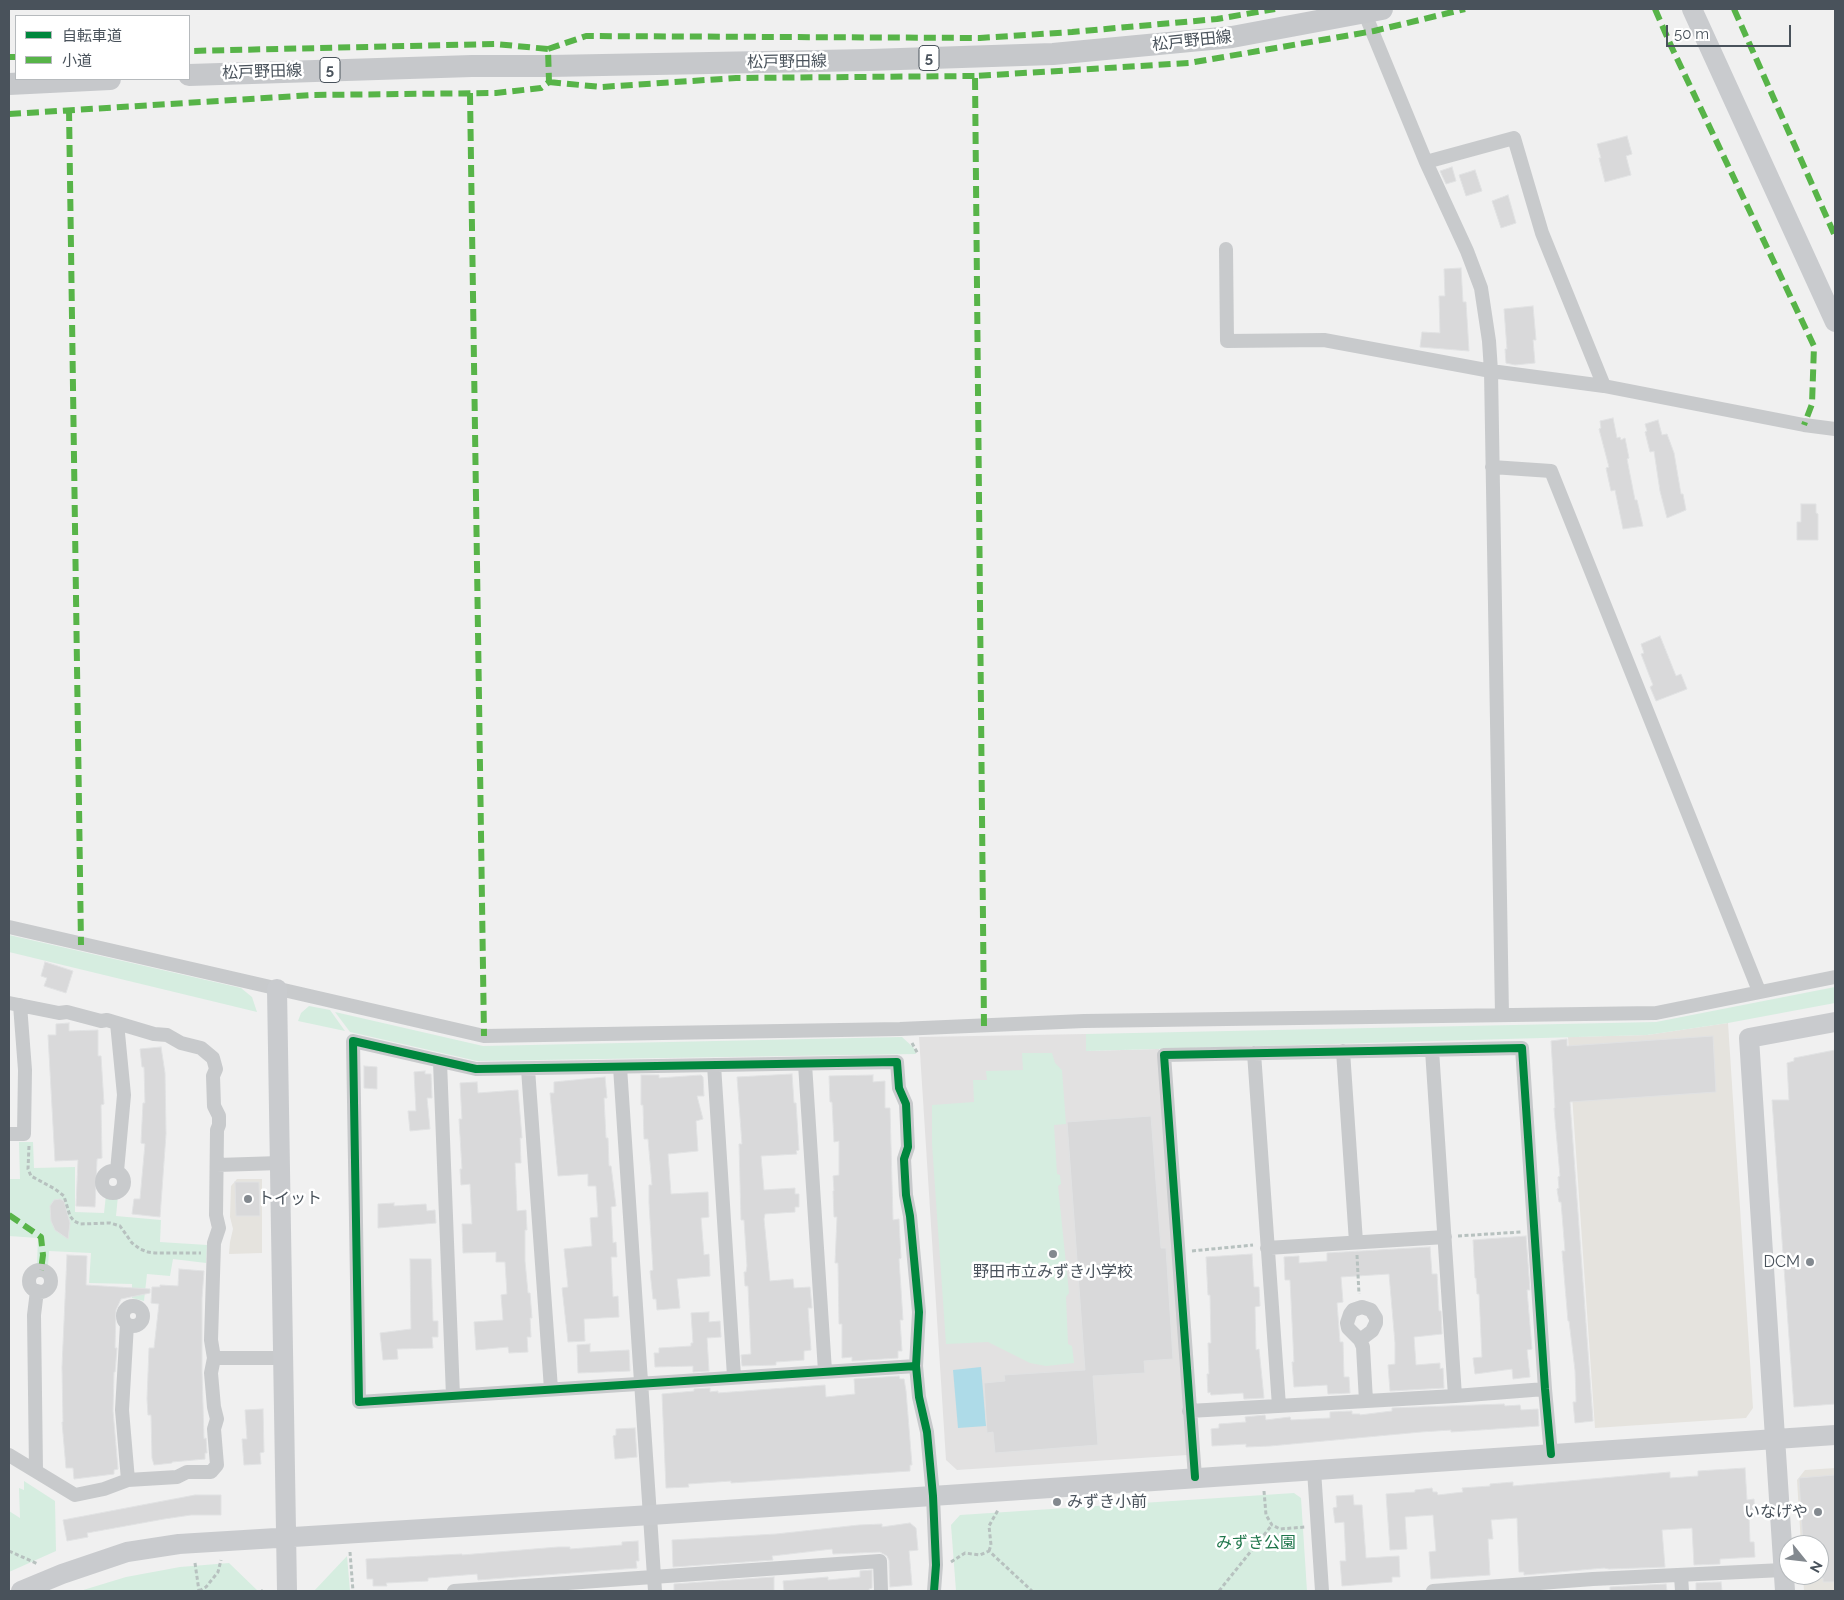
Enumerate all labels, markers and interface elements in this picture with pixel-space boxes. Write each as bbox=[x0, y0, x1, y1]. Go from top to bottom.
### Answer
legend bbox=[15, 15, 190, 80]
scale bar bbox=[1669, 15, 1794, 47]
text: 50 m bbox=[1674, 25, 1709, 43]
text: 自転車道 bbox=[62, 27, 122, 45]
street label: 松戸野田線 bbox=[1151, 27, 1233, 55]
road number: 5 bbox=[919, 46, 939, 70]
text: 小道 bbox=[62, 52, 92, 70]
street label: 松戸野田線 bbox=[747, 52, 827, 72]
road number: 5 bbox=[320, 58, 340, 82]
street label: 松戸野田線 bbox=[222, 61, 302, 83]
place label: トイット bbox=[258, 1189, 322, 1209]
marker: トイット bbox=[242, 1193, 254, 1205]
marker: 野田市立みずき小学校 bbox=[1047, 1248, 1059, 1260]
place label: DCM bbox=[1764, 1252, 1800, 1272]
marker: DCM bbox=[1804, 1256, 1816, 1268]
place label: 野田市立みずき小学校 bbox=[973, 1262, 1133, 1282]
place label: みずき小前 bbox=[1067, 1492, 1147, 1512]
marker: みずき小前 bbox=[1051, 1496, 1063, 1508]
place label: いなげや bbox=[1744, 1502, 1808, 1522]
marker: いなげや bbox=[1812, 1506, 1824, 1518]
park label: みずき公園 bbox=[1216, 1533, 1296, 1553]
north arrow bbox=[1779, 1535, 1829, 1585]
text: N bbox=[1807, 1558, 1826, 1575]

